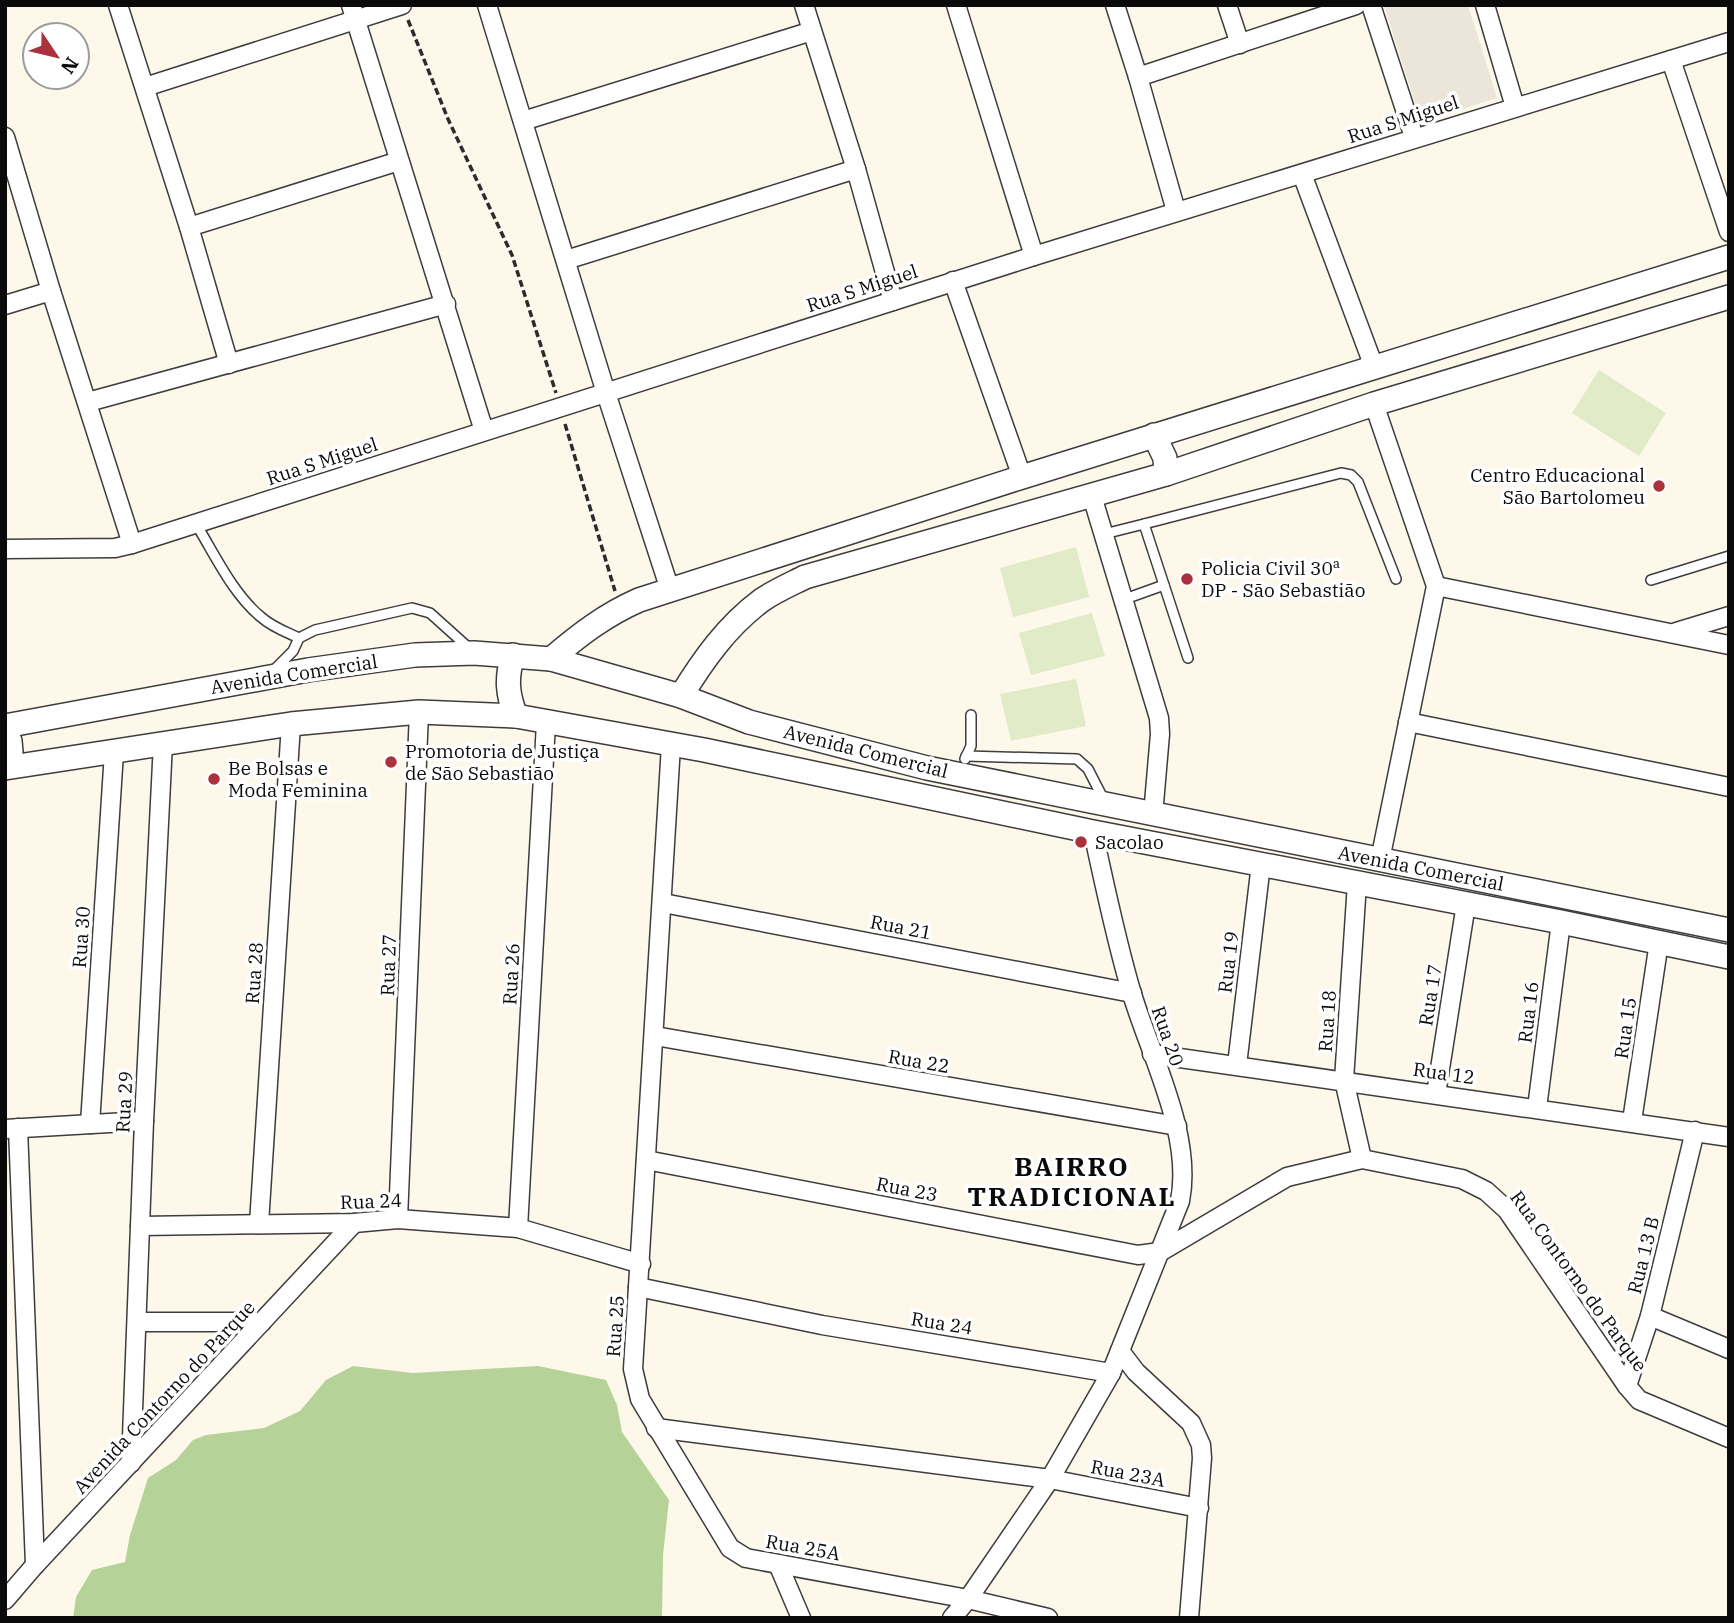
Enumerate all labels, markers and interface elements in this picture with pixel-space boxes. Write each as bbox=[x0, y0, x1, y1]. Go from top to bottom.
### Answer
north arrow bbox=[21, 21, 91, 91]
text: N bbox=[56, 53, 84, 79]
street label: Rua S Miguel bbox=[1344, 90, 1462, 148]
street label: Rua S Miguel bbox=[803, 259, 921, 317]
street label: Rua S Miguel bbox=[263, 432, 381, 490]
place label: Centro Educacional São Bartolomeu bbox=[1470, 463, 1645, 509]
marker: Centro Educacional São Bartolomeu bbox=[1651, 478, 1667, 494]
place label: Policia Civil 30ª DP - São Sebastião bbox=[1201, 556, 1365, 602]
marker: Policia Civil 30ª DP - São Sebastião bbox=[1179, 571, 1195, 587]
street label: Avenida Comercial bbox=[209, 649, 379, 699]
street label: Avenida Comercial bbox=[781, 719, 951, 783]
place label: Promotoria de Justiça de São Sebastião bbox=[405, 739, 600, 785]
marker: Promotoria de Justiça de São Sebastião bbox=[383, 754, 399, 770]
place label: Be Bolsas e Moda Feminina bbox=[228, 756, 368, 802]
marker: Be Bolsas e Moda Feminina bbox=[206, 771, 222, 787]
place label: Sacolao bbox=[1095, 830, 1164, 854]
marker: Sacolao bbox=[1073, 834, 1089, 850]
street label: Avenida Comercial bbox=[1336, 840, 1506, 896]
street label: Rua 30 bbox=[67, 905, 95, 969]
street label: Rua 21 bbox=[868, 909, 934, 945]
street label: Rua 19 bbox=[1212, 930, 1244, 994]
street label: Rua 27 bbox=[375, 934, 401, 996]
street label: Rua 28 bbox=[240, 941, 268, 1005]
street label: Rua 26 bbox=[497, 942, 525, 1006]
street label: Rua 17 bbox=[1413, 962, 1447, 1028]
street label: Rua 16 bbox=[1512, 980, 1544, 1044]
street label: Rua 18 bbox=[1313, 989, 1341, 1053]
street label: Rua 15 bbox=[1609, 996, 1641, 1060]
street label: Rua 20 bbox=[1147, 1003, 1189, 1069]
street label: Rua 22 bbox=[886, 1044, 952, 1078]
street label: Rua 12 bbox=[1412, 1057, 1476, 1089]
street label: Rua 29 bbox=[110, 1070, 138, 1134]
district label: BAIRRO TRADICIONAL bbox=[967, 1149, 1177, 1213]
street label: Rua 23 bbox=[874, 1171, 940, 1207]
street label: Rua Contorno do Parque bbox=[1505, 1186, 1653, 1376]
street label: Rua 24 bbox=[340, 1188, 402, 1214]
street label: Rua 13 B bbox=[1622, 1214, 1664, 1296]
street label: Rua 25 bbox=[601, 1294, 629, 1358]
street label: Avenida Contorno do Parque bbox=[68, 1295, 260, 1499]
street label: Rua 24 bbox=[909, 1306, 975, 1340]
street label: Rua 23A bbox=[1089, 1454, 1167, 1492]
street label: Rua 25A bbox=[764, 1529, 842, 1565]

